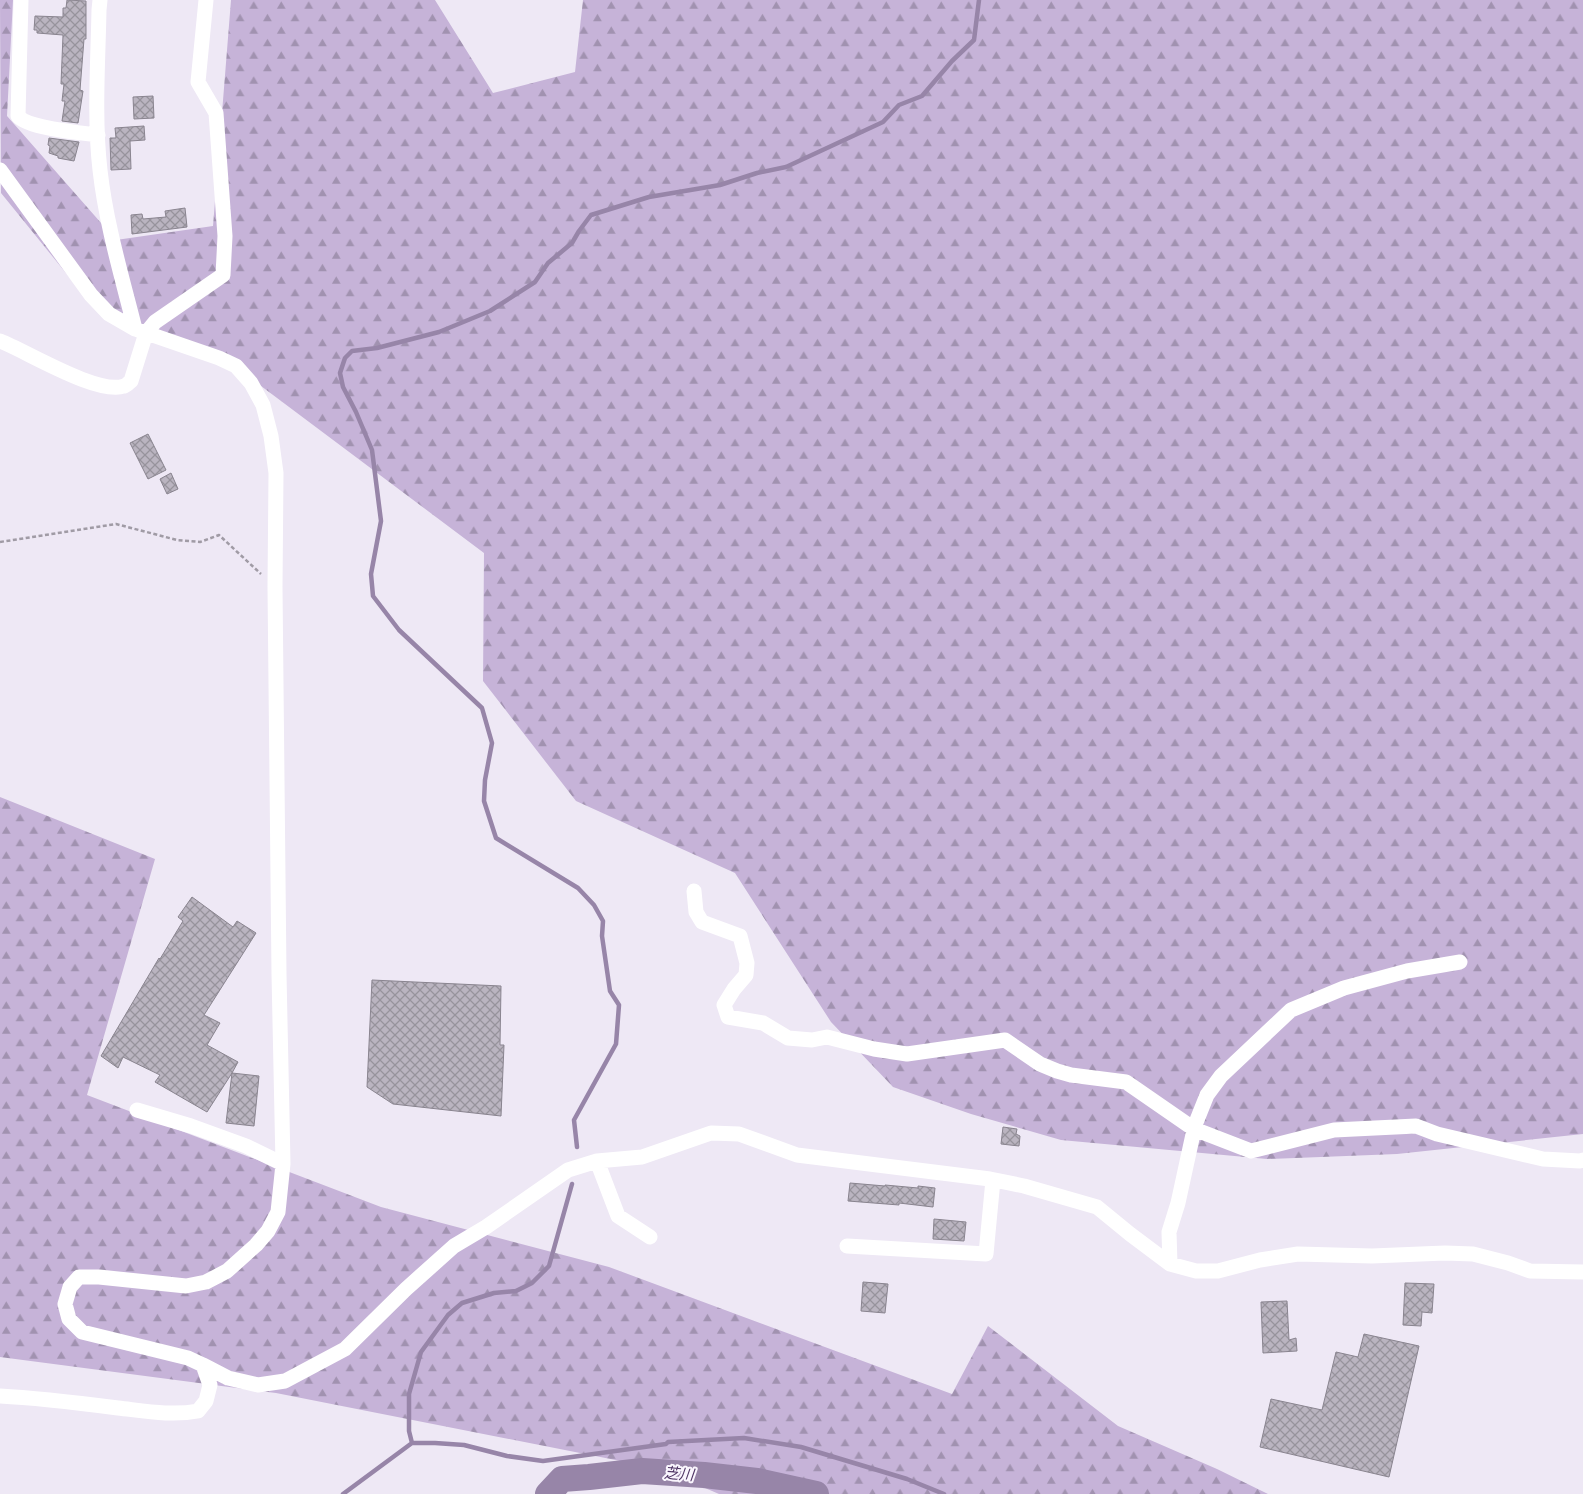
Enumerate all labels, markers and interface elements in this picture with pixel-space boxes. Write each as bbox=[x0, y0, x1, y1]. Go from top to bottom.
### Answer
water label: 芝川 bbox=[663, 1463, 697, 1484]

